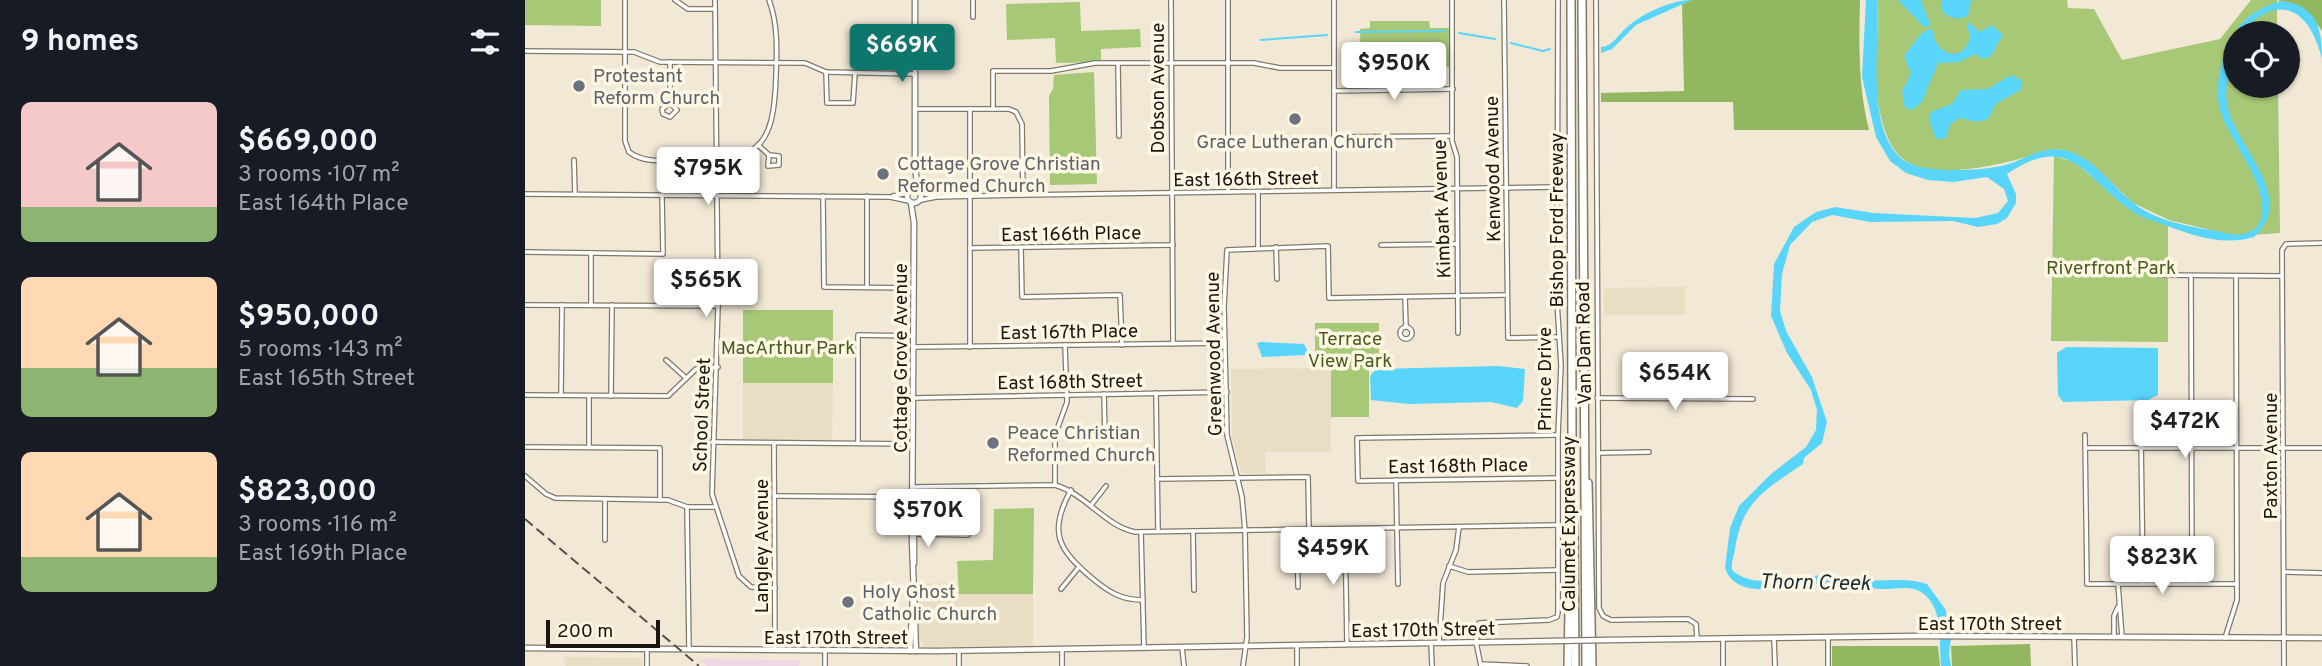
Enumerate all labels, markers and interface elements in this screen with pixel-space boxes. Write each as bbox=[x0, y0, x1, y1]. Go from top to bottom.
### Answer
map controls bbox=[2223, 21, 2300, 98]
button: locate bbox=[2223, 21, 2300, 98]
street label: Dobson Avenue bbox=[1147, 22, 1171, 154]
icon: filters bbox=[466, 23, 504, 61]
text: 9 homes bbox=[21, 24, 139, 61]
pin: $669K bbox=[853, 24, 951, 84]
text: $669K bbox=[866, 32, 938, 61]
pin: $950K bbox=[1345, 42, 1443, 102]
text: $950K bbox=[1357, 50, 1431, 79]
place label: Protestant Reform Church bbox=[593, 65, 720, 111]
marker: Protestant Reform Church bbox=[571, 78, 587, 94]
street label: Kenwood Avenue bbox=[1481, 96, 1507, 242]
marker: Grace Lutheran Church bbox=[1287, 111, 1303, 127]
text: $669,000 bbox=[238, 124, 378, 161]
icon: home bbox=[77, 130, 161, 214]
place label: Grace Lutheran Church bbox=[1196, 131, 1394, 155]
street label: Bishop Ford Freeway bbox=[1546, 133, 1570, 307]
street label: Kimbark Avenue bbox=[1429, 139, 1457, 279]
pin: $795K bbox=[659, 148, 757, 207]
place label: Cottage Grove Christian Reformed Church bbox=[897, 153, 1101, 199]
text: $795K bbox=[673, 155, 743, 184]
text: 3 rooms · 107 m² bbox=[238, 161, 400, 190]
marker: Cottage Grove Christian Reformed Church bbox=[875, 166, 891, 182]
street label: East 166th Street bbox=[1173, 167, 1319, 193]
text: East 164th Place bbox=[238, 190, 409, 219]
street label: East 166th Place bbox=[1001, 222, 1141, 248]
park label: Riverfront Park bbox=[2046, 257, 2176, 281]
pin: $565K bbox=[657, 260, 755, 319]
street label: Cottage Grove Avenue bbox=[890, 263, 914, 453]
text: $565K bbox=[670, 267, 742, 296]
street label: Greenwood Avenue bbox=[1202, 271, 1228, 436]
street label: Van Dam Road bbox=[1572, 281, 1598, 405]
text: $950,000 bbox=[238, 299, 379, 336]
icon: home bbox=[77, 305, 161, 389]
street label: East 167th Place bbox=[1000, 320, 1138, 346]
street label: Prince Drive bbox=[1534, 327, 1558, 431]
park label: Terrace View Park bbox=[1308, 328, 1392, 374]
text: 5 rooms · 143 m² bbox=[238, 336, 403, 365]
park label: MacArthur Park bbox=[721, 337, 855, 361]
pin: $654K bbox=[1626, 352, 1724, 412]
street label: School Street bbox=[689, 357, 717, 473]
text: $654K bbox=[1638, 360, 1712, 389]
text: East 165th Street bbox=[238, 365, 415, 394]
street label: East 168th Street bbox=[997, 370, 1143, 396]
street label: Paxton Avenue bbox=[2260, 393, 2284, 519]
pin: $472K bbox=[2136, 400, 2234, 460]
text: $472K bbox=[2149, 408, 2221, 437]
place label: Peace Christian Reformed Church bbox=[1007, 422, 1156, 468]
marker: Peace Christian Reformed Church bbox=[985, 435, 1001, 451]
street label: Calumet Expressway bbox=[1558, 436, 1582, 612]
street label: East 168th Place bbox=[1388, 454, 1528, 480]
text: $823,000 bbox=[238, 474, 377, 511]
street label: Langley Avenue bbox=[751, 479, 775, 613]
icon: home bbox=[77, 480, 161, 564]
pin: $570K bbox=[879, 490, 977, 549]
text: $570K bbox=[892, 497, 964, 526]
text: 3 rooms · 116 m² bbox=[238, 511, 397, 540]
pin: $459K bbox=[1284, 528, 1382, 587]
text: $459K bbox=[1296, 535, 1370, 564]
pin: $823K bbox=[2113, 536, 2211, 596]
text: East 169th Place bbox=[238, 540, 407, 569]
text: $823K bbox=[2126, 544, 2198, 573]
water label: Thorn Creek bbox=[1759, 569, 1871, 598]
place label: Holy Ghost Catholic Church bbox=[862, 581, 997, 627]
marker: Holy Ghost Catholic Church bbox=[840, 594, 856, 610]
street label: East 170th Street bbox=[1918, 613, 2062, 637]
scale bar bbox=[546, 617, 660, 649]
street label: East 170th Street bbox=[1351, 618, 1495, 644]
text: 200 m bbox=[557, 620, 613, 644]
street label: East 170th Street bbox=[764, 627, 908, 651]

